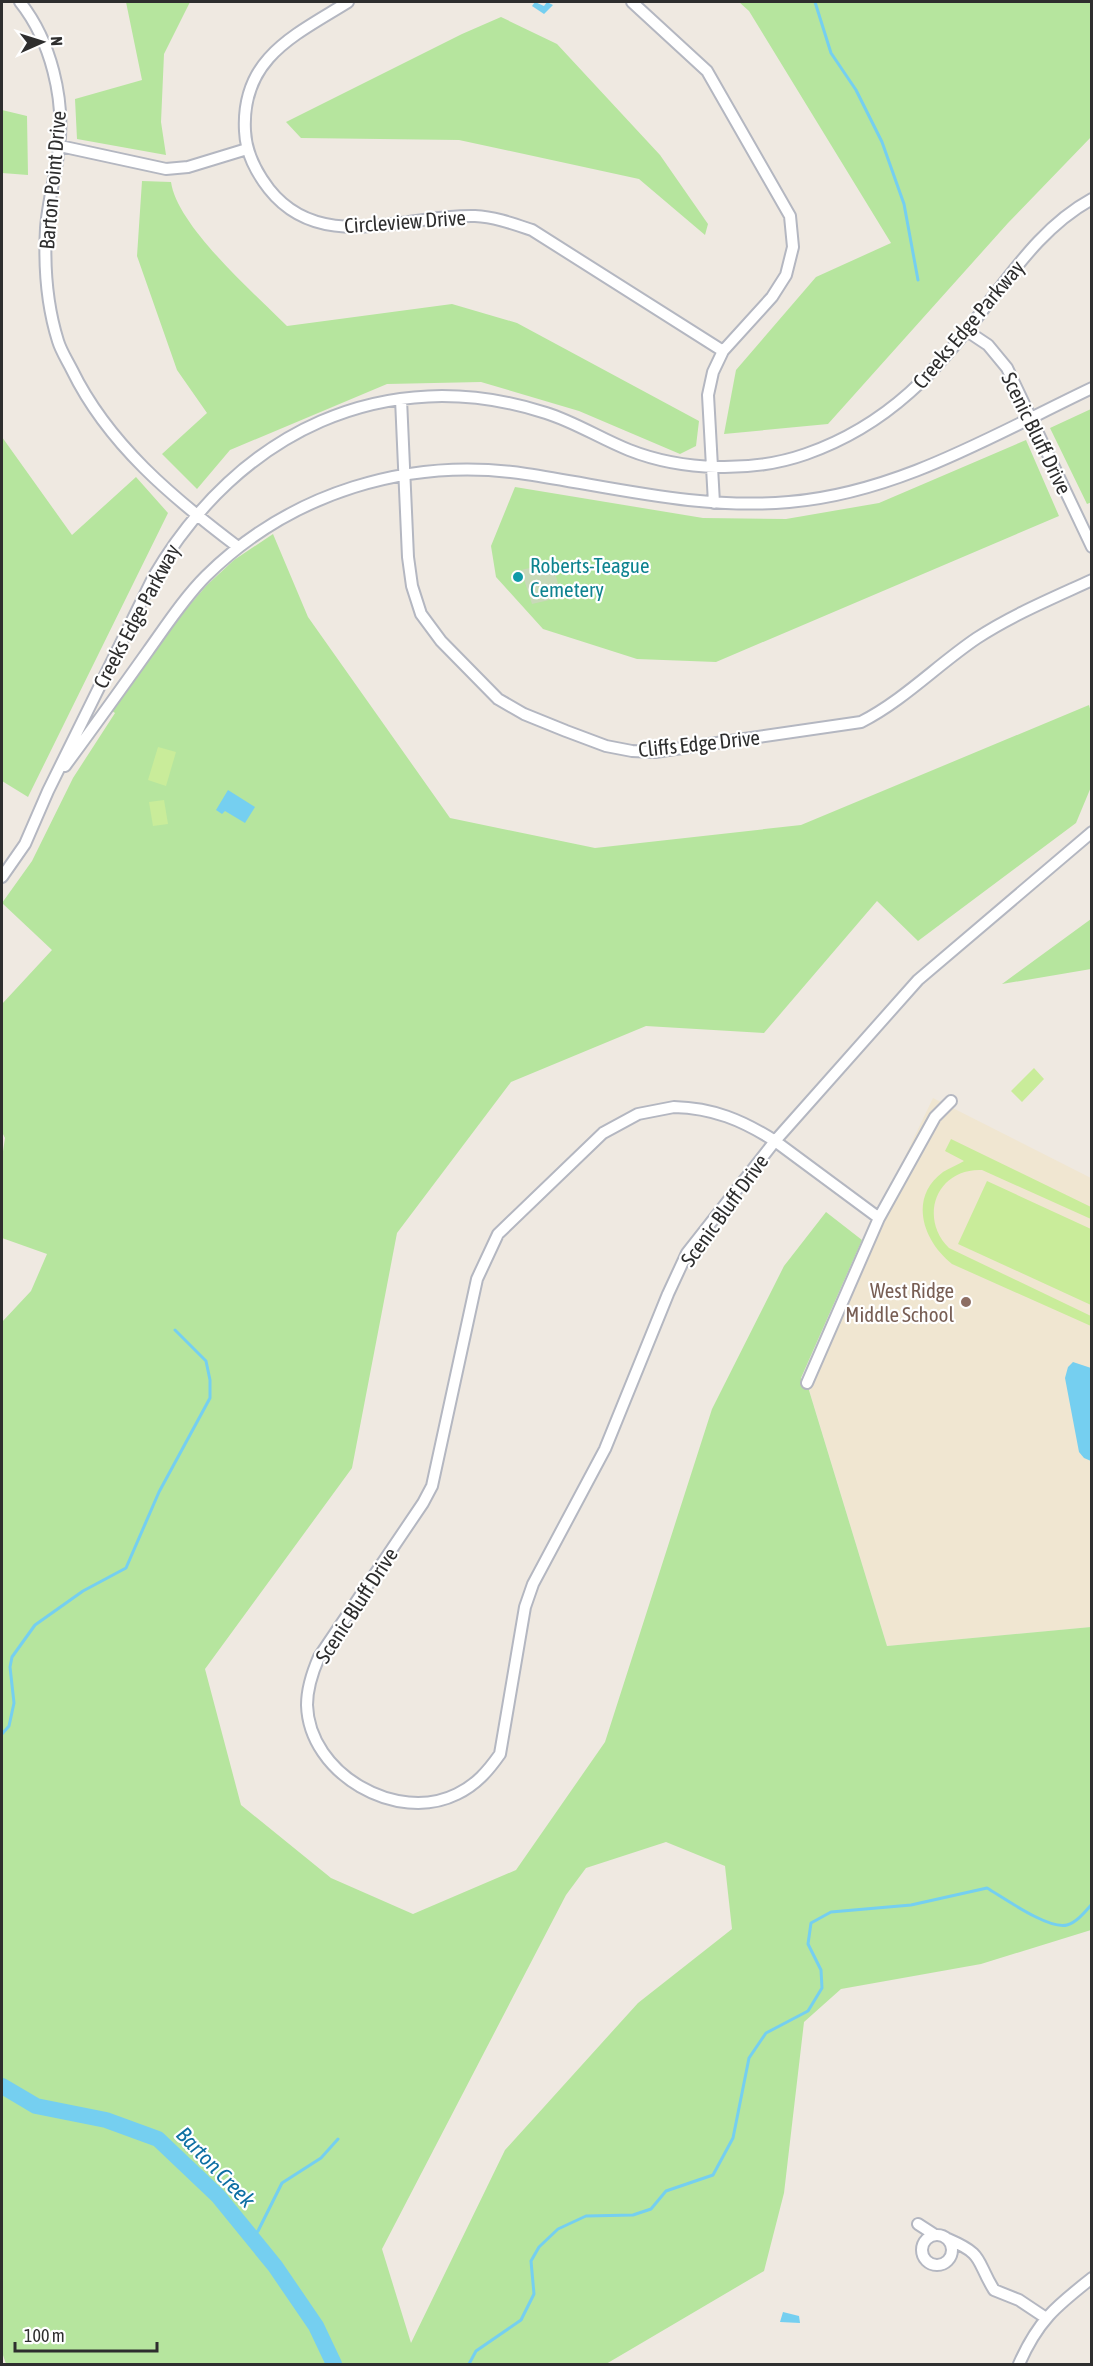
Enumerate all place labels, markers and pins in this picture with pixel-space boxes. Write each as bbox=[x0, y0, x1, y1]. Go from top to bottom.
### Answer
place label: Roberts-Teague Cemetery bbox=[530, 553, 649, 601]
marker: Roberts-Teague Cemetery bbox=[511, 570, 525, 584]
place label: West Ridge Middle School bbox=[845, 1278, 954, 1326]
marker: West Ridge Middle School bbox=[959, 1295, 973, 1309]

